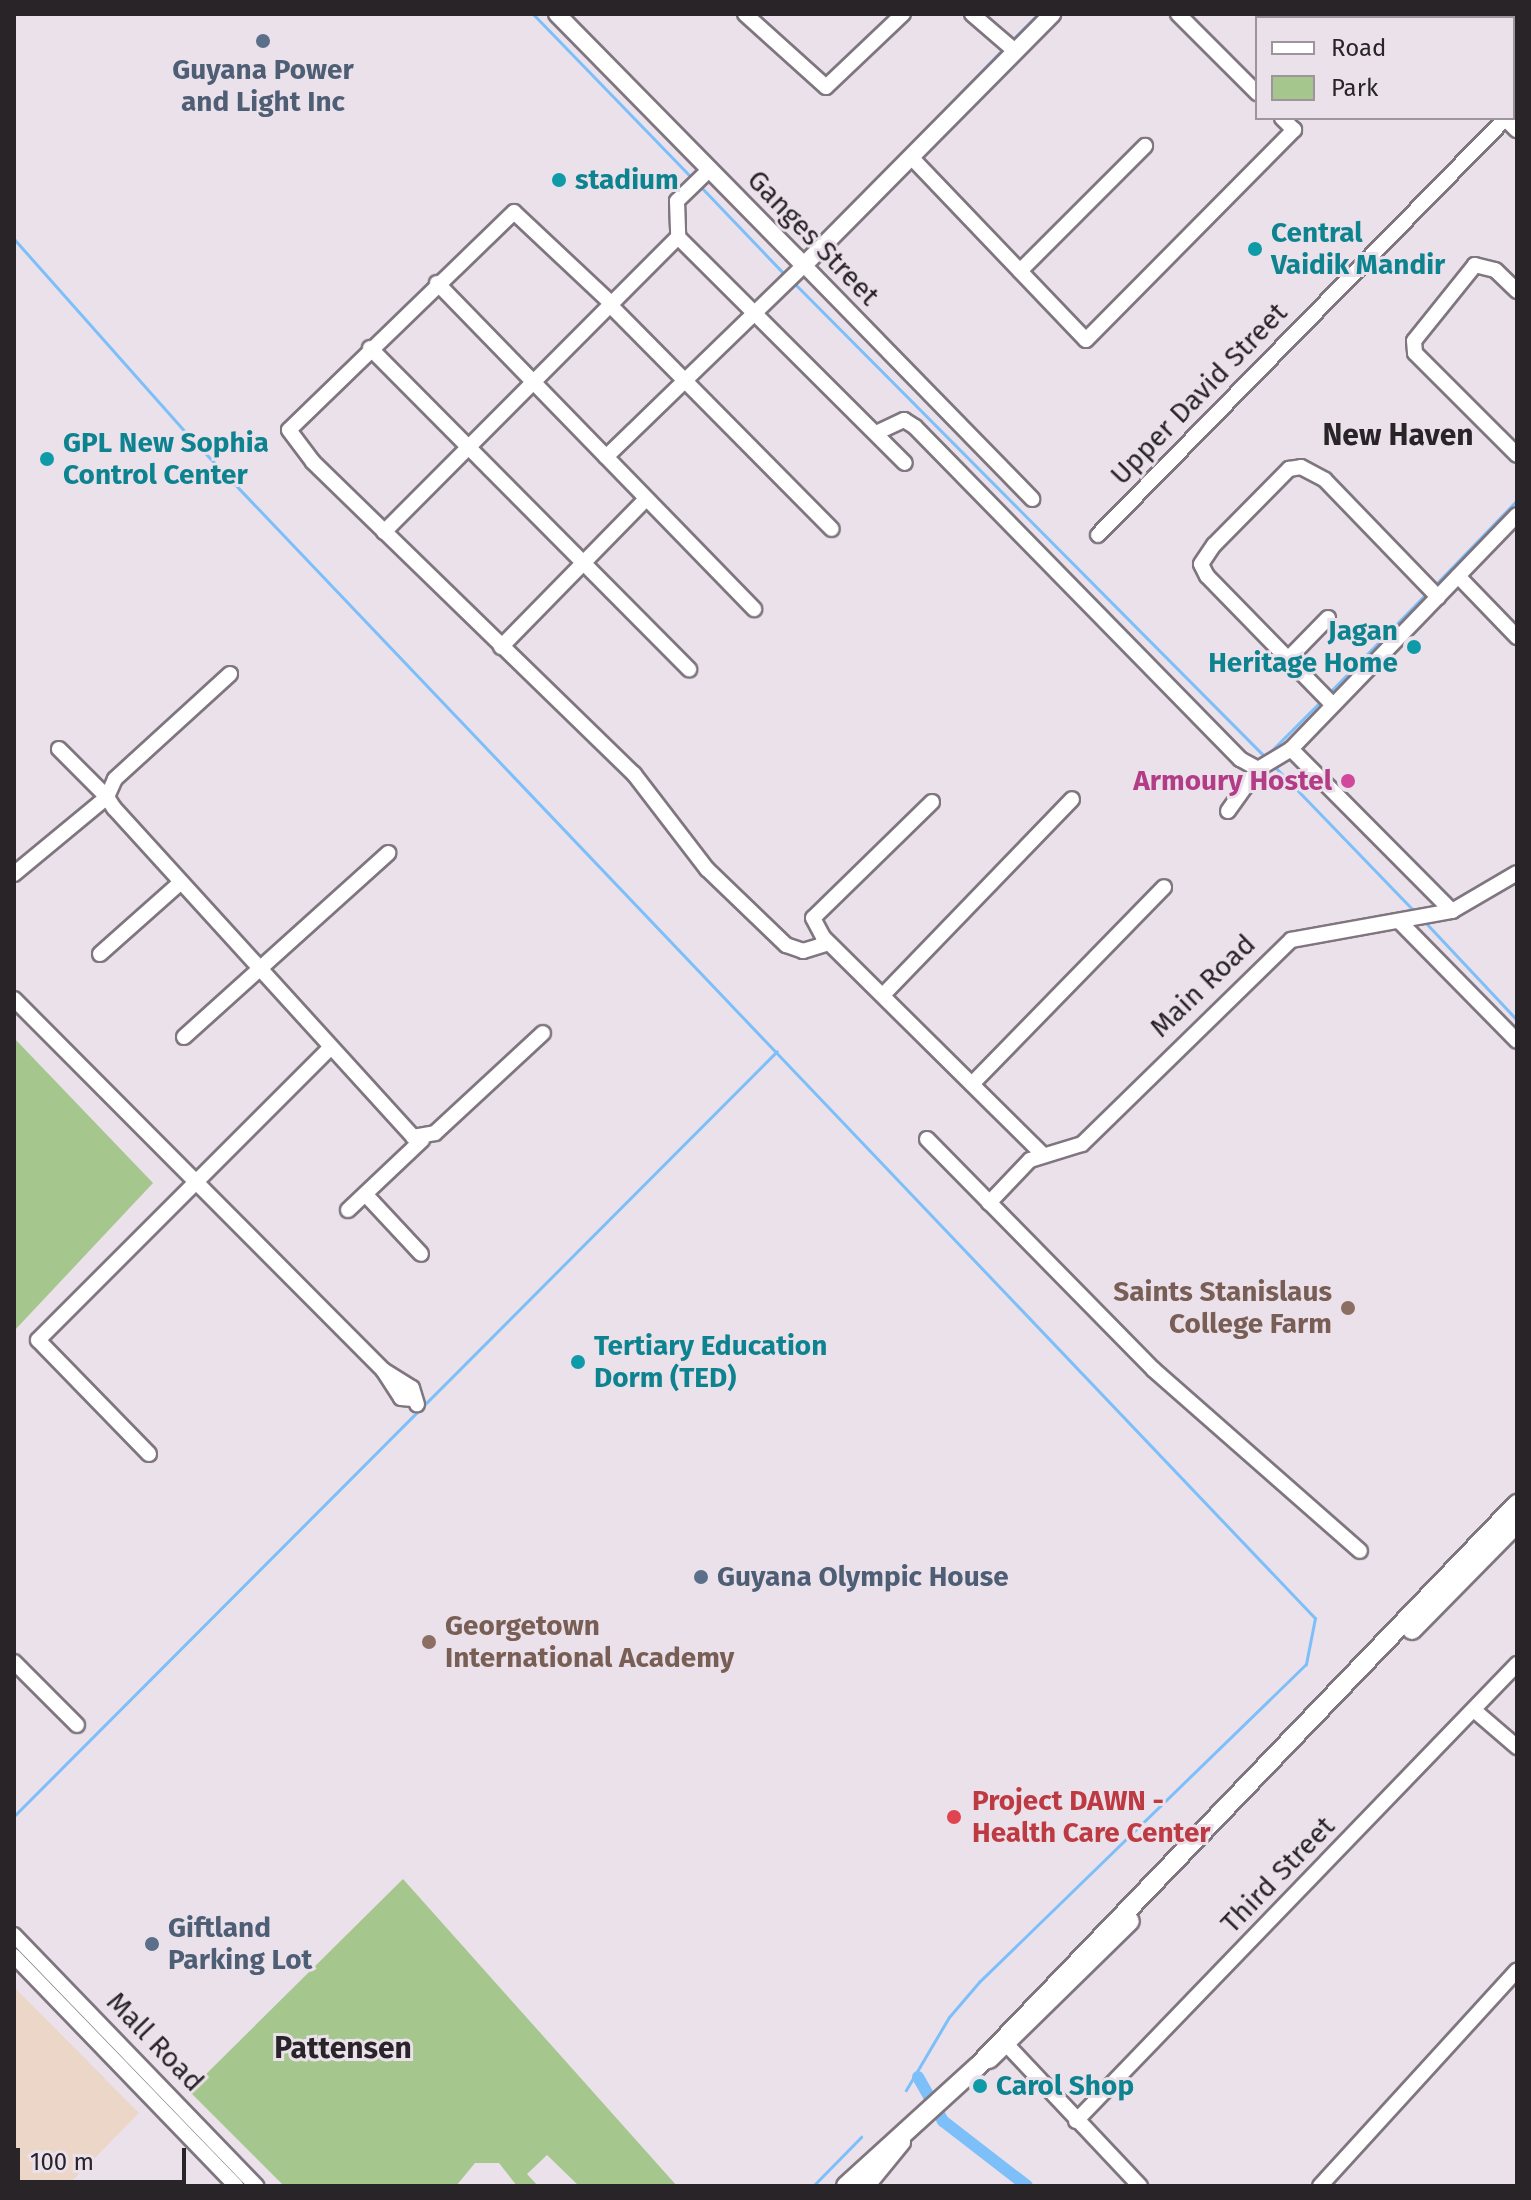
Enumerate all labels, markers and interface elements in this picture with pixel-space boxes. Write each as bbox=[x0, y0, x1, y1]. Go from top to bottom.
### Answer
legend bbox=[1255, 16, 1515, 120]
marker: Guyana Power and Light Inc bbox=[254, 32, 272, 50]
text: Road bbox=[1331, 34, 1386, 62]
place label: Guyana Power and Light Inc bbox=[172, 53, 354, 119]
text: Park bbox=[1331, 74, 1378, 102]
place label: stadium bbox=[575, 163, 679, 197]
street label: Ganges Street bbox=[740, 163, 886, 313]
marker: stadium bbox=[550, 171, 568, 189]
place label: Central Vaidik Mandir bbox=[1271, 216, 1445, 282]
marker: Central Vaidik Mandir bbox=[1246, 240, 1264, 258]
street label: Upper David Street bbox=[1104, 296, 1294, 492]
district label: New Haven bbox=[1322, 417, 1474, 453]
place label: GPL New Sophia Control Center bbox=[63, 426, 269, 492]
marker: GPL New Sophia Control Center bbox=[38, 450, 56, 468]
place label: Jagan Heritage Home bbox=[1208, 614, 1398, 680]
marker: Jagan Heritage Home bbox=[1405, 638, 1423, 656]
place label: Armoury Hostel bbox=[1133, 764, 1332, 798]
marker: Armoury Hostel bbox=[1339, 772, 1357, 790]
street label: Main Road bbox=[1143, 928, 1263, 1044]
place label: Saints Stanislaus College Farm bbox=[1113, 1275, 1332, 1341]
marker: Saints Stanislaus College Farm bbox=[1339, 1299, 1357, 1317]
place label: Tertiary Education Dorm (TED) bbox=[594, 1329, 827, 1395]
marker: Tertiary Education Dorm (TED) bbox=[569, 1353, 587, 1371]
place label: Guyana Olympic House bbox=[717, 1560, 1009, 1594]
marker: Guyana Olympic House bbox=[692, 1568, 710, 1586]
place label: Georgetown International Academy bbox=[445, 1609, 734, 1675]
marker: Georgetown International Academy bbox=[420, 1633, 438, 1651]
place label: Project DAWN - Health Care Center bbox=[972, 1784, 1211, 1850]
marker: Project DAWN - Health Care Center bbox=[943, 1806, 965, 1828]
street label: Third Street bbox=[1214, 1810, 1342, 1940]
place label: Giftland Parking Lot bbox=[168, 1911, 312, 1977]
marker: Giftland Parking Lot bbox=[143, 1935, 161, 1953]
street label: Mall Road bbox=[99, 1985, 211, 2099]
district label: Pattensen bbox=[274, 2030, 412, 2066]
place label: Carol Shop bbox=[996, 2069, 1134, 2103]
marker: Carol Shop bbox=[971, 2077, 989, 2095]
scale bar bbox=[20, 2132, 190, 2182]
text: 100 m bbox=[30, 2148, 94, 2176]

